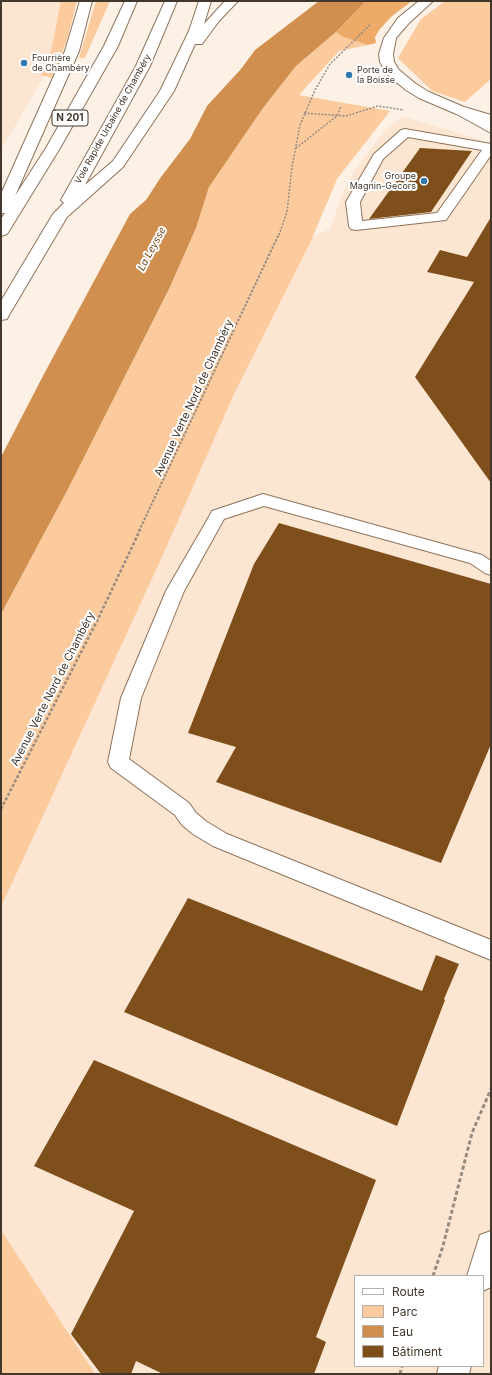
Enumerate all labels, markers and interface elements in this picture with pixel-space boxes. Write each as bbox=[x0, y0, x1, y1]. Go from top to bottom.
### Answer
street label: Voie Rapide Urbaine de Chambéry bbox=[73, 52, 153, 186]
place label: Fourrière de Chambéry bbox=[32, 53, 89, 74]
marker: Fourrière de Chambéry bbox=[19, 58, 29, 68]
place label: Porte de la Boisse bbox=[357, 65, 395, 86]
marker: Porte de la Boisse bbox=[344, 70, 354, 80]
road number: N 201 bbox=[52, 110, 88, 126]
place label: Groupe Magnin-Gecors bbox=[350, 171, 416, 192]
marker: Groupe Magnin-Gecors bbox=[419, 176, 429, 186]
water label: La Leysse bbox=[135, 225, 169, 273]
street label: Avenue Verte Nord de Chambéry bbox=[152, 318, 236, 478]
street label: Avenue Verte Nord de Chambéry bbox=[8, 610, 98, 768]
legend bbox=[354, 1275, 484, 1367]
text: Route bbox=[392, 1284, 425, 1299]
text: Parc bbox=[392, 1304, 418, 1319]
text: Eau bbox=[392, 1324, 413, 1339]
text: Bâtiment bbox=[392, 1344, 442, 1359]

